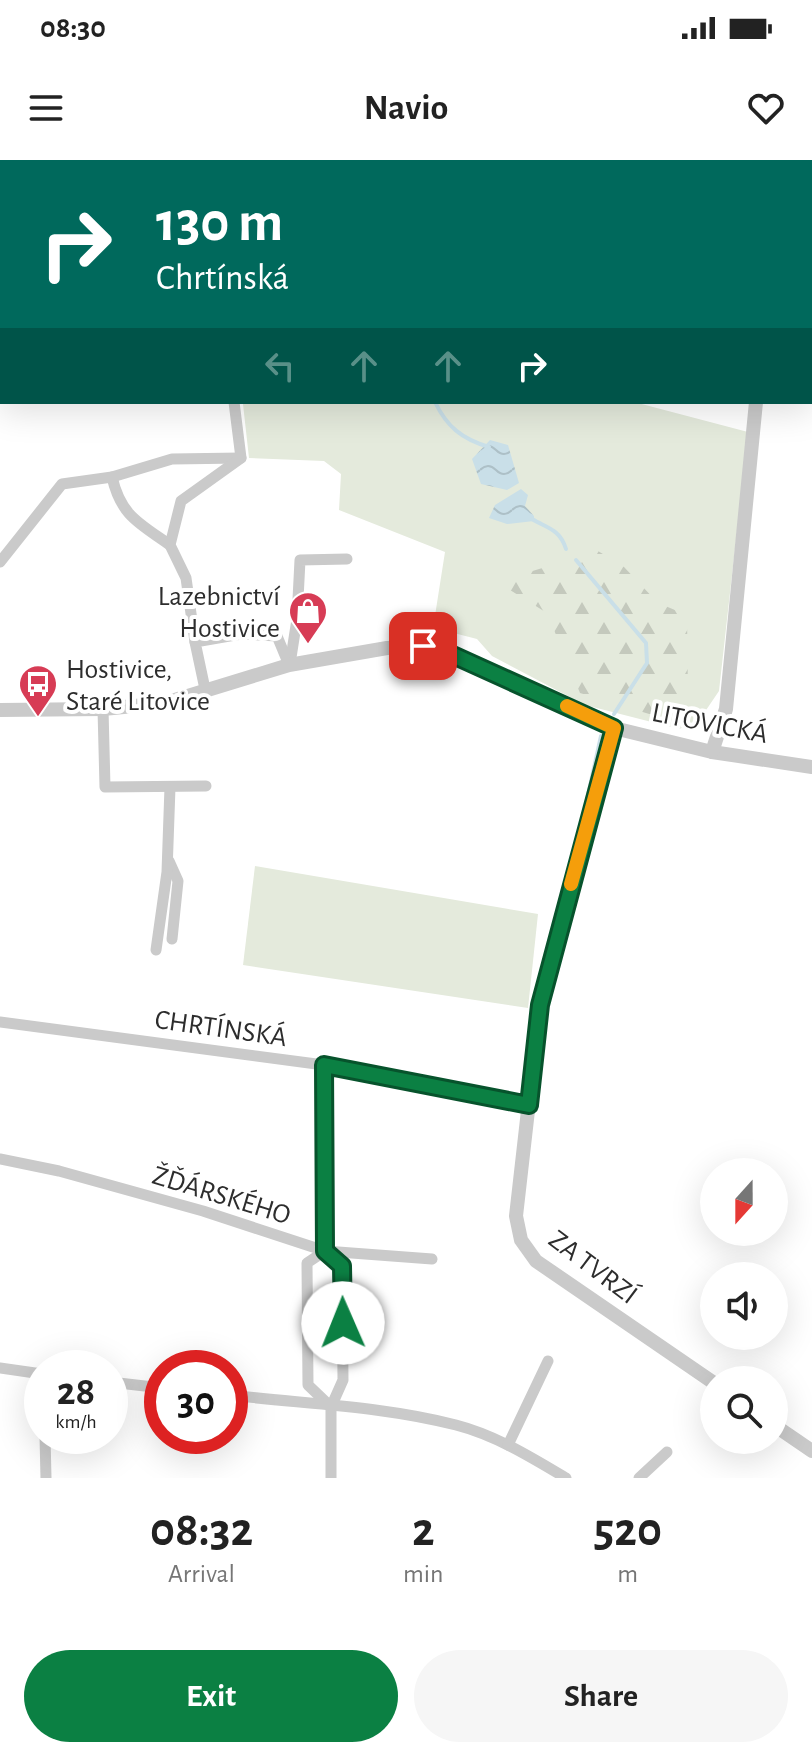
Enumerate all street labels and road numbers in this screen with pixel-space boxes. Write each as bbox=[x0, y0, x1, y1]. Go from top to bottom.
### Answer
street label: LITOVICKÁ bbox=[649, 696, 771, 749]
street label: CHRTÍNSKÁ bbox=[153, 1003, 289, 1052]
street label: ŽĎÁRSKÉHO bbox=[149, 1159, 295, 1230]
street label: ZA TVRZÍ bbox=[543, 1223, 645, 1310]

